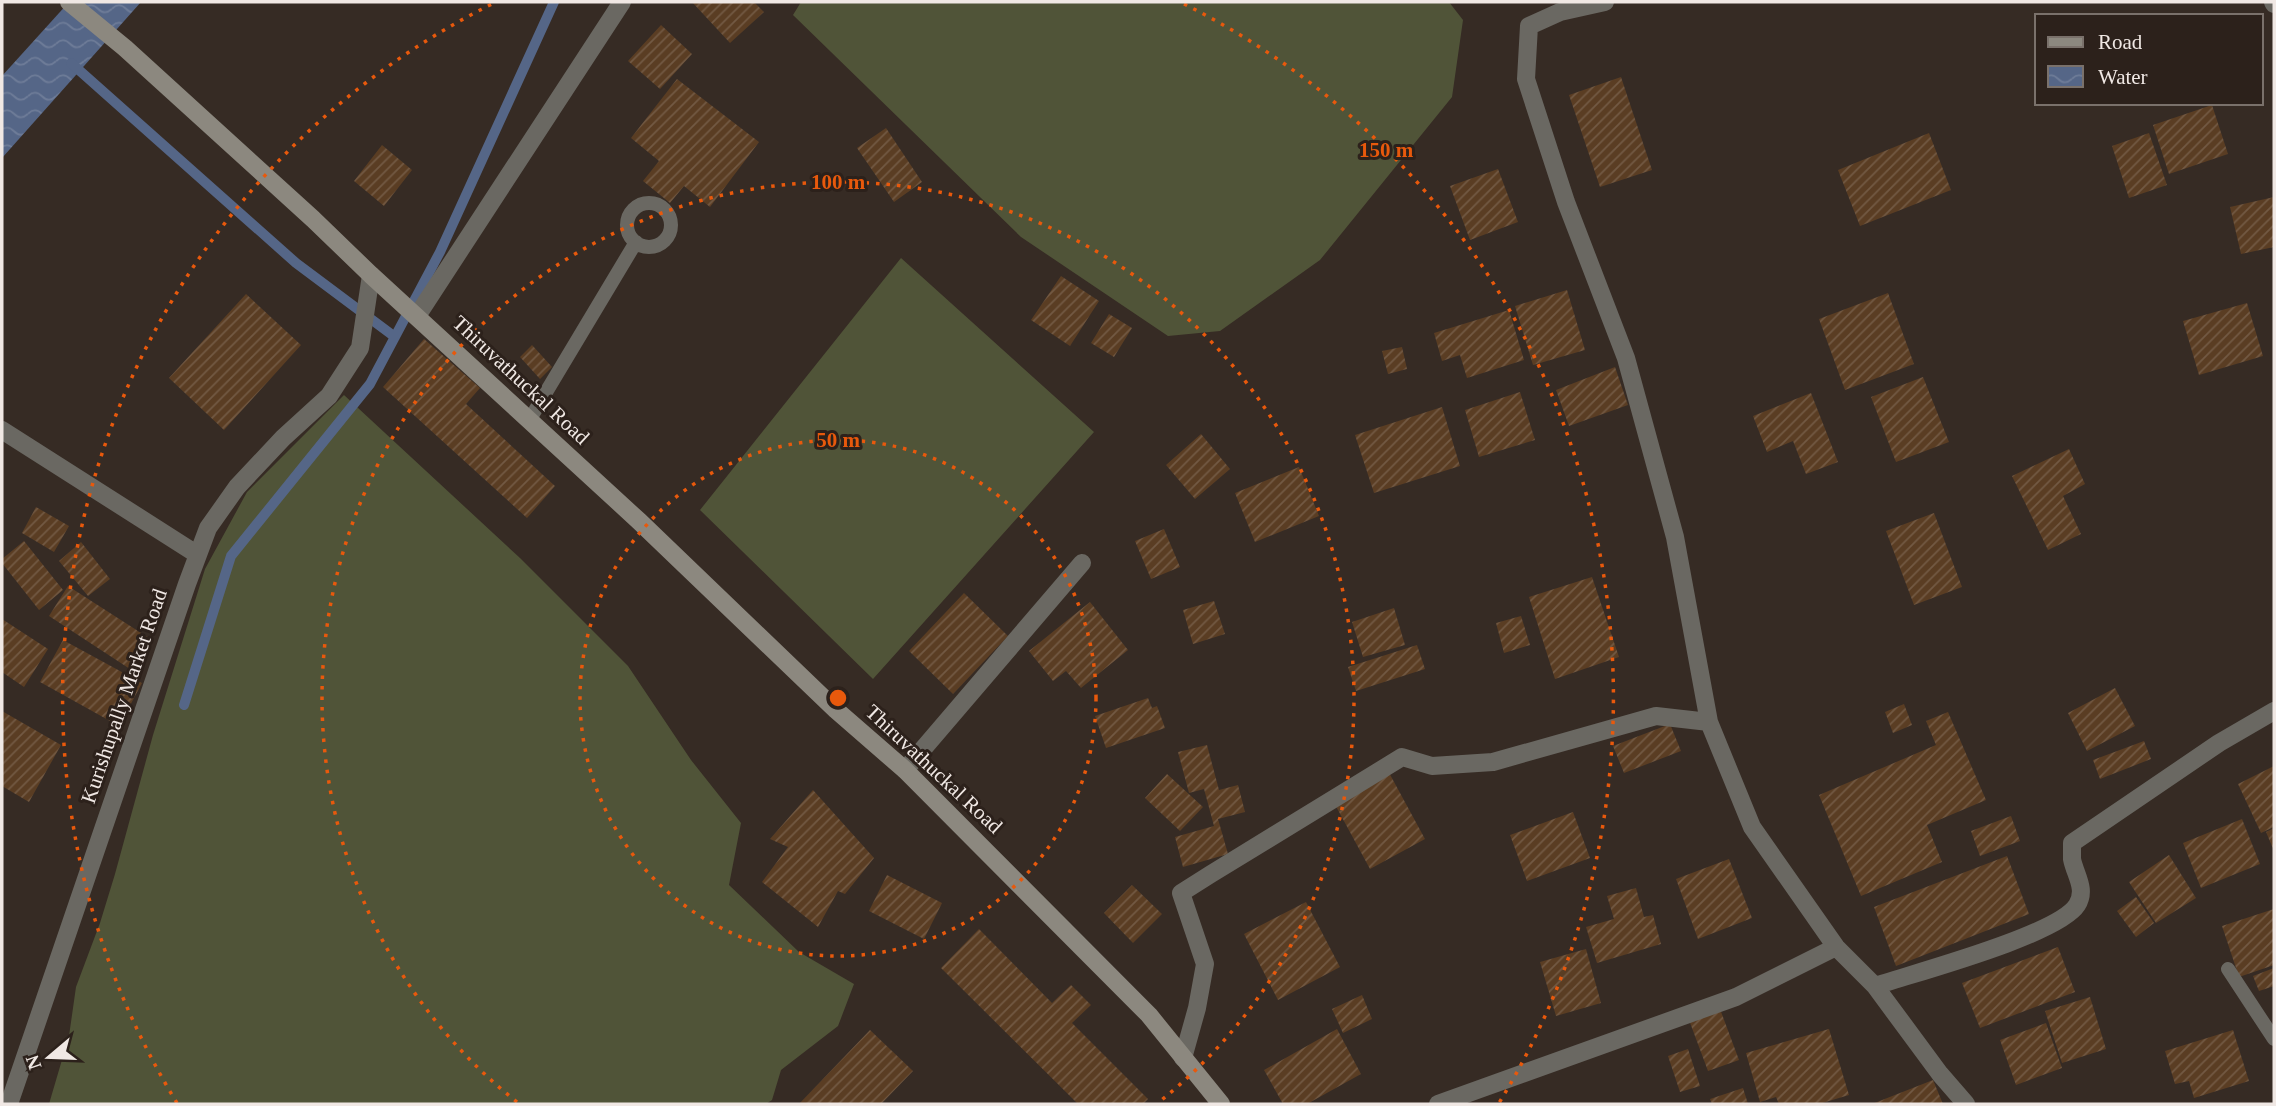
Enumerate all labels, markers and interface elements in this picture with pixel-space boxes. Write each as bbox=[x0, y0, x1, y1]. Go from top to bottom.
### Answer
legend bbox=[2035, 14, 2262, 105]
text: Road bbox=[2098, 30, 2143, 54]
text: Water bbox=[2098, 65, 2148, 89]
text: 150 m bbox=[1359, 138, 1414, 162]
text: 100 m bbox=[811, 170, 866, 194]
street label: Thiruvathuckal Road bbox=[448, 311, 595, 450]
text: 50 m bbox=[816, 428, 860, 452]
street label: Kurishupally Market Road bbox=[76, 585, 172, 806]
centre of rings bbox=[826, 686, 850, 710]
street label: Thiruvathuckal Road bbox=[861, 700, 1008, 839]
north arrow bbox=[14, 1022, 84, 1092]
text: N bbox=[21, 1052, 46, 1072]

